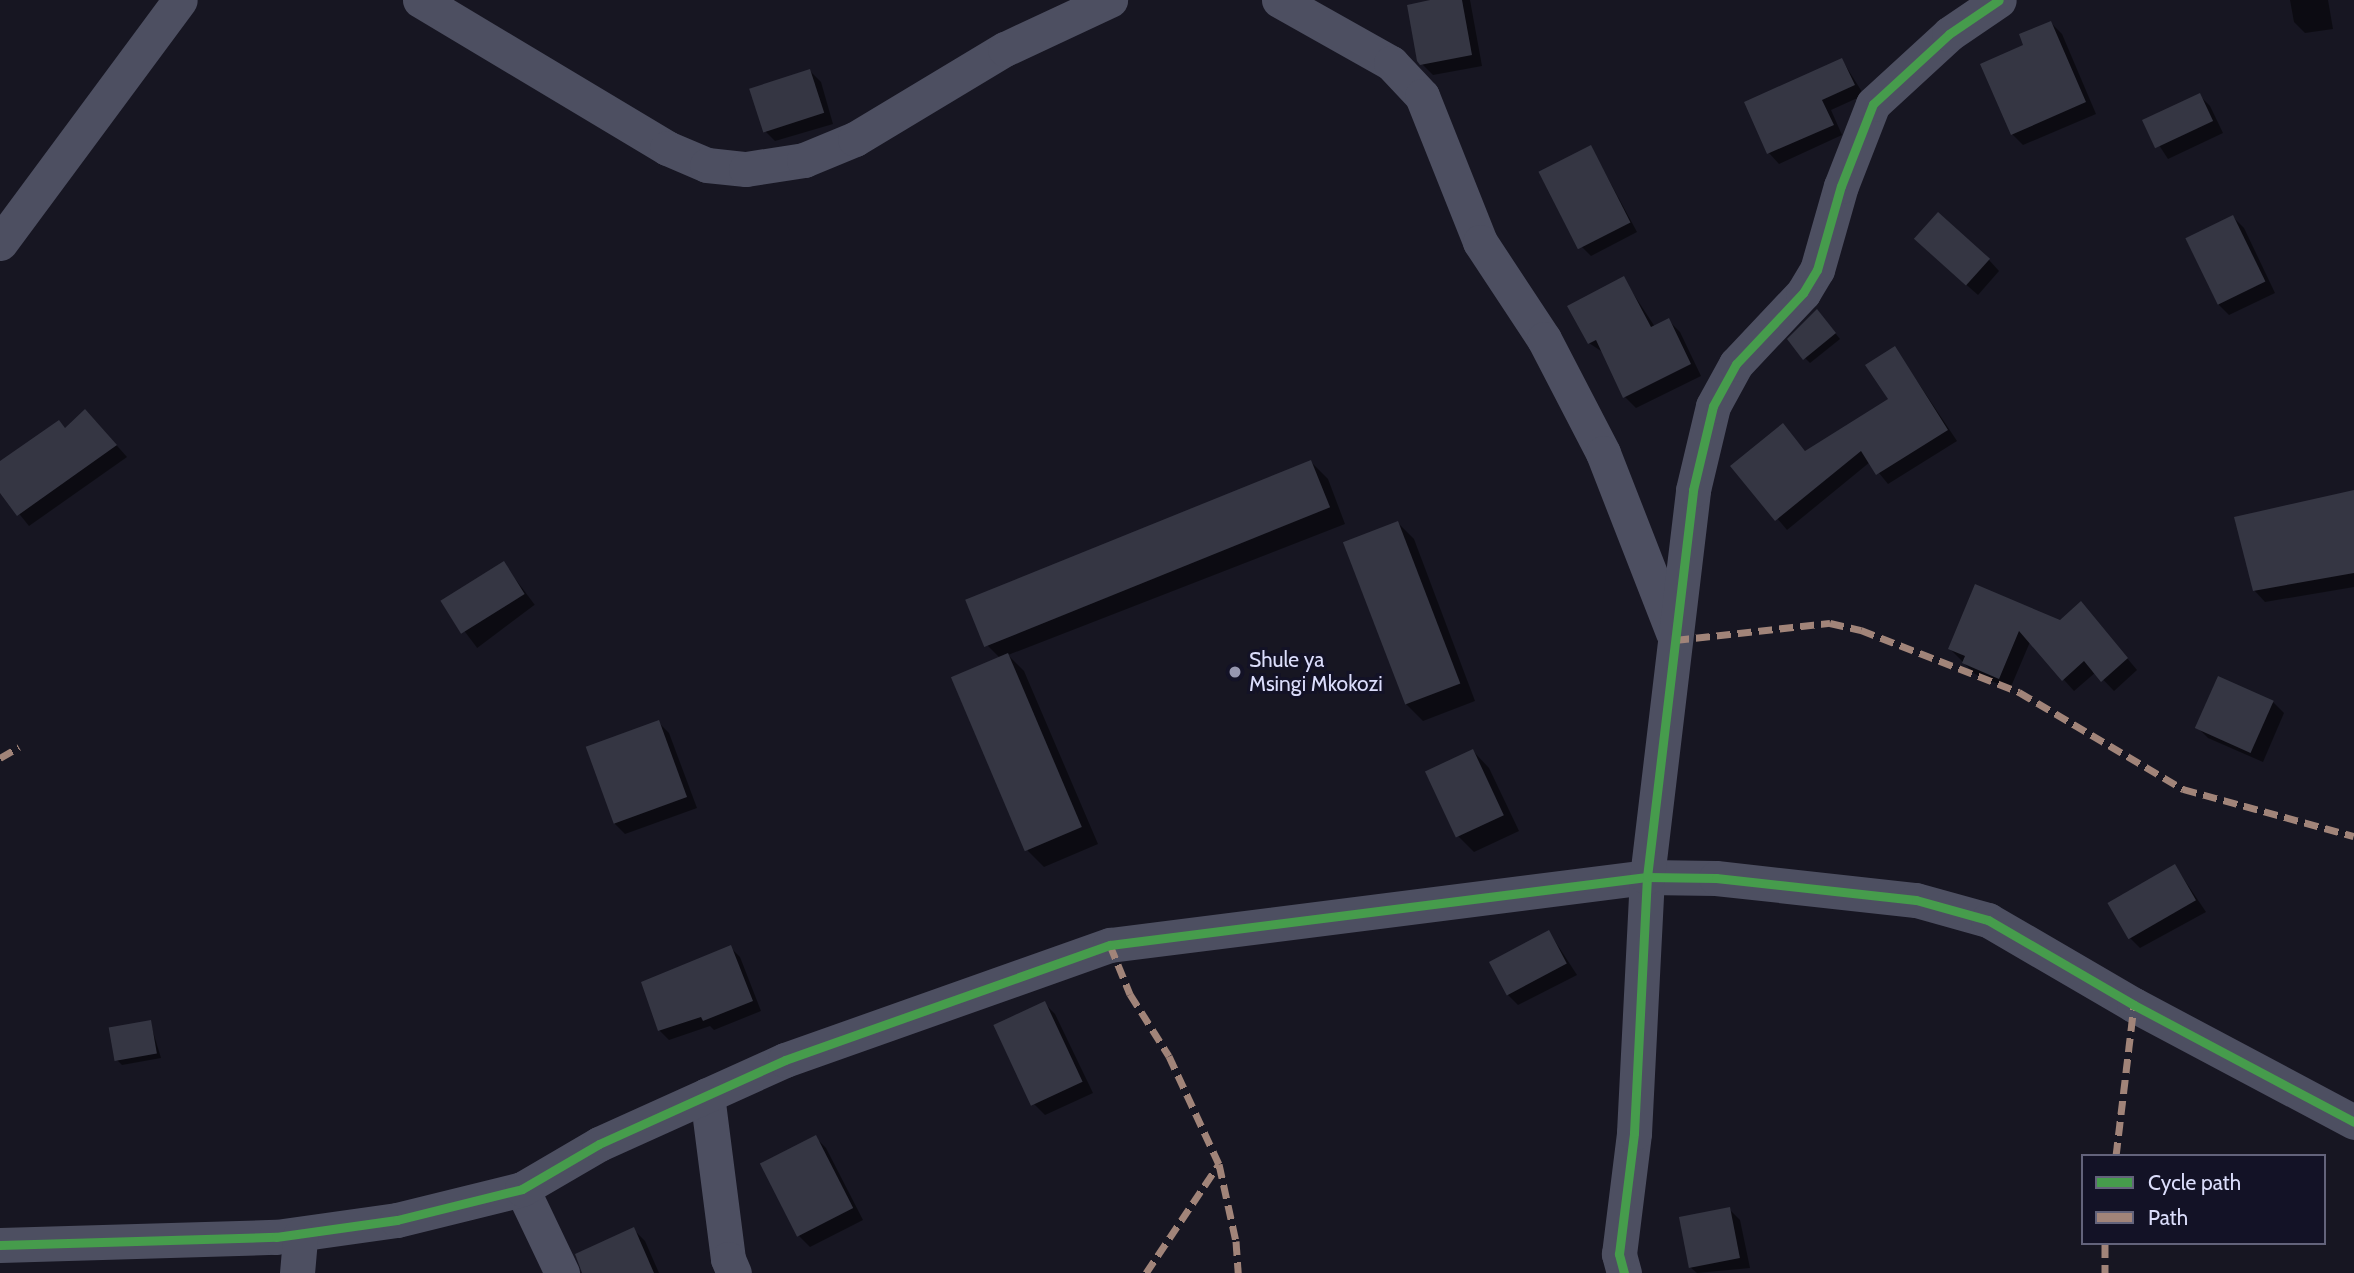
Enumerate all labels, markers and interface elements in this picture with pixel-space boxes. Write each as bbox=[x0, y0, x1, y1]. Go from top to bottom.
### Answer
place label: Shule ya Msingi Mkokozi bbox=[1249, 647, 1383, 697]
marker: Shule ya Msingi Mkokozi bbox=[1227, 664, 1243, 680]
legend bbox=[2081, 1154, 2326, 1245]
text: Cycle path bbox=[2148, 1170, 2241, 1195]
text: Path bbox=[2148, 1205, 2188, 1230]

